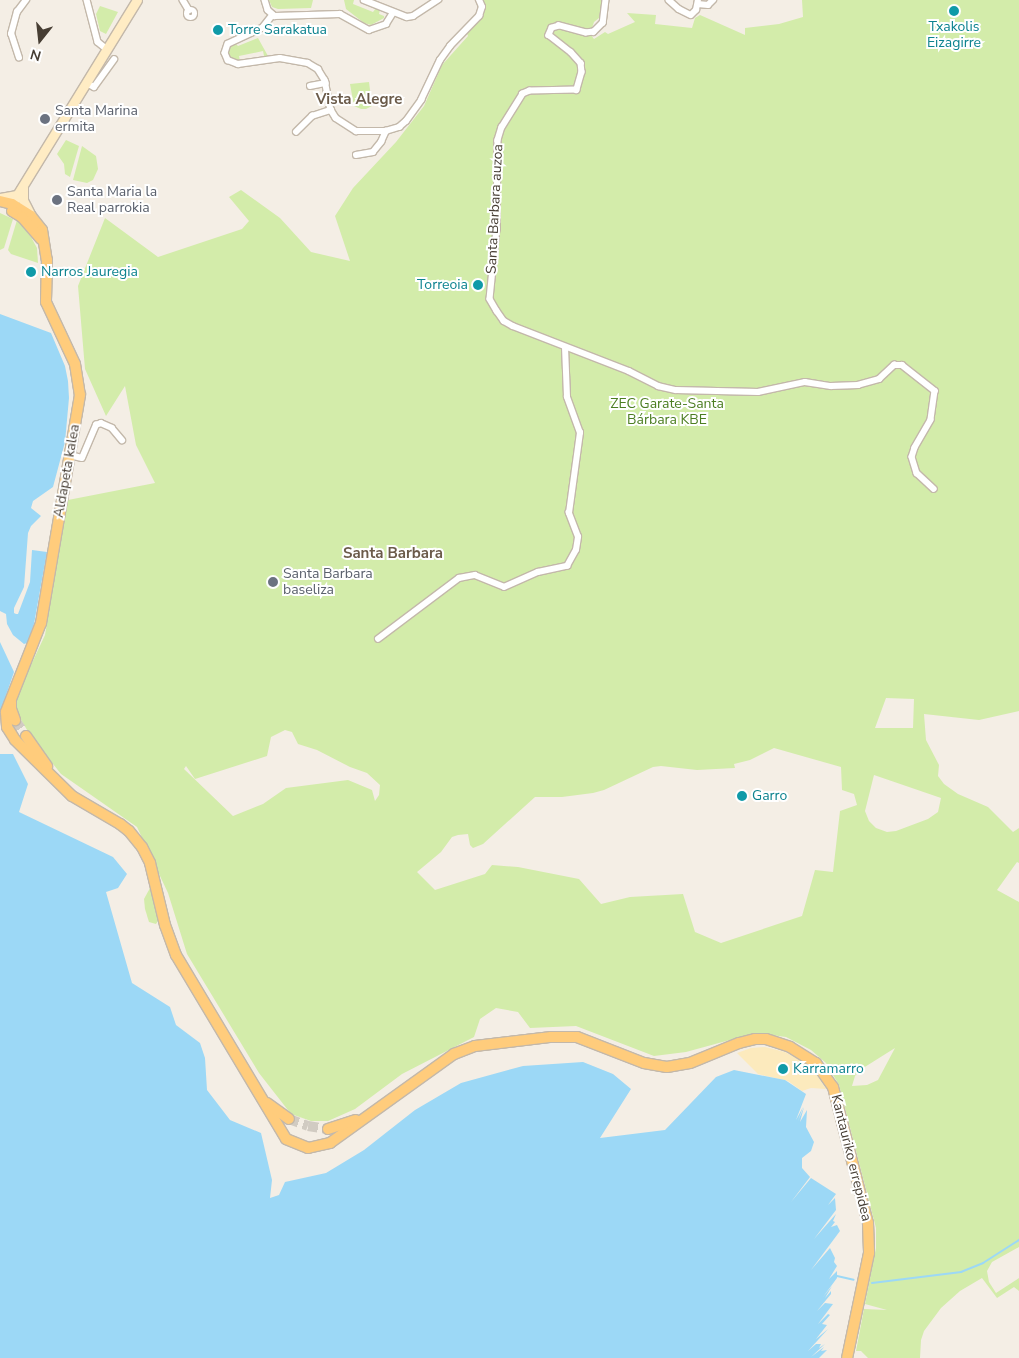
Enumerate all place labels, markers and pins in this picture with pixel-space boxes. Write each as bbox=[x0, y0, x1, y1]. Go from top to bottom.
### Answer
marker: Txakolis Eizagirre bbox=[948, 5, 960, 17]
place label: Txakolis Eizagirre bbox=[927, 19, 981, 52]
place label: Torre Sarakatua bbox=[228, 22, 327, 38]
marker: Torre Sarakatua bbox=[212, 24, 224, 36]
place label: Santa Marina ermita bbox=[55, 103, 138, 136]
marker: Santa Marina ermita bbox=[39, 113, 51, 125]
place label: Santa Maria la Real parrokia bbox=[67, 184, 157, 216]
marker: Santa Maria la Real parrokia bbox=[51, 194, 63, 206]
place label: Narros Jauregia bbox=[41, 264, 138, 280]
marker: Narros Jauregia bbox=[25, 266, 37, 278]
place label: Torreoia bbox=[417, 277, 468, 293]
marker: Torreoia bbox=[472, 279, 484, 291]
place label: Santa Barbara baseliza bbox=[283, 566, 373, 598]
marker: Santa Barbara baseliza bbox=[267, 576, 279, 588]
place label: Garro bbox=[752, 788, 787, 804]
marker: Garro bbox=[736, 790, 748, 802]
place label: Karramarro bbox=[793, 1061, 864, 1077]
marker: Karramarro bbox=[777, 1063, 789, 1075]

